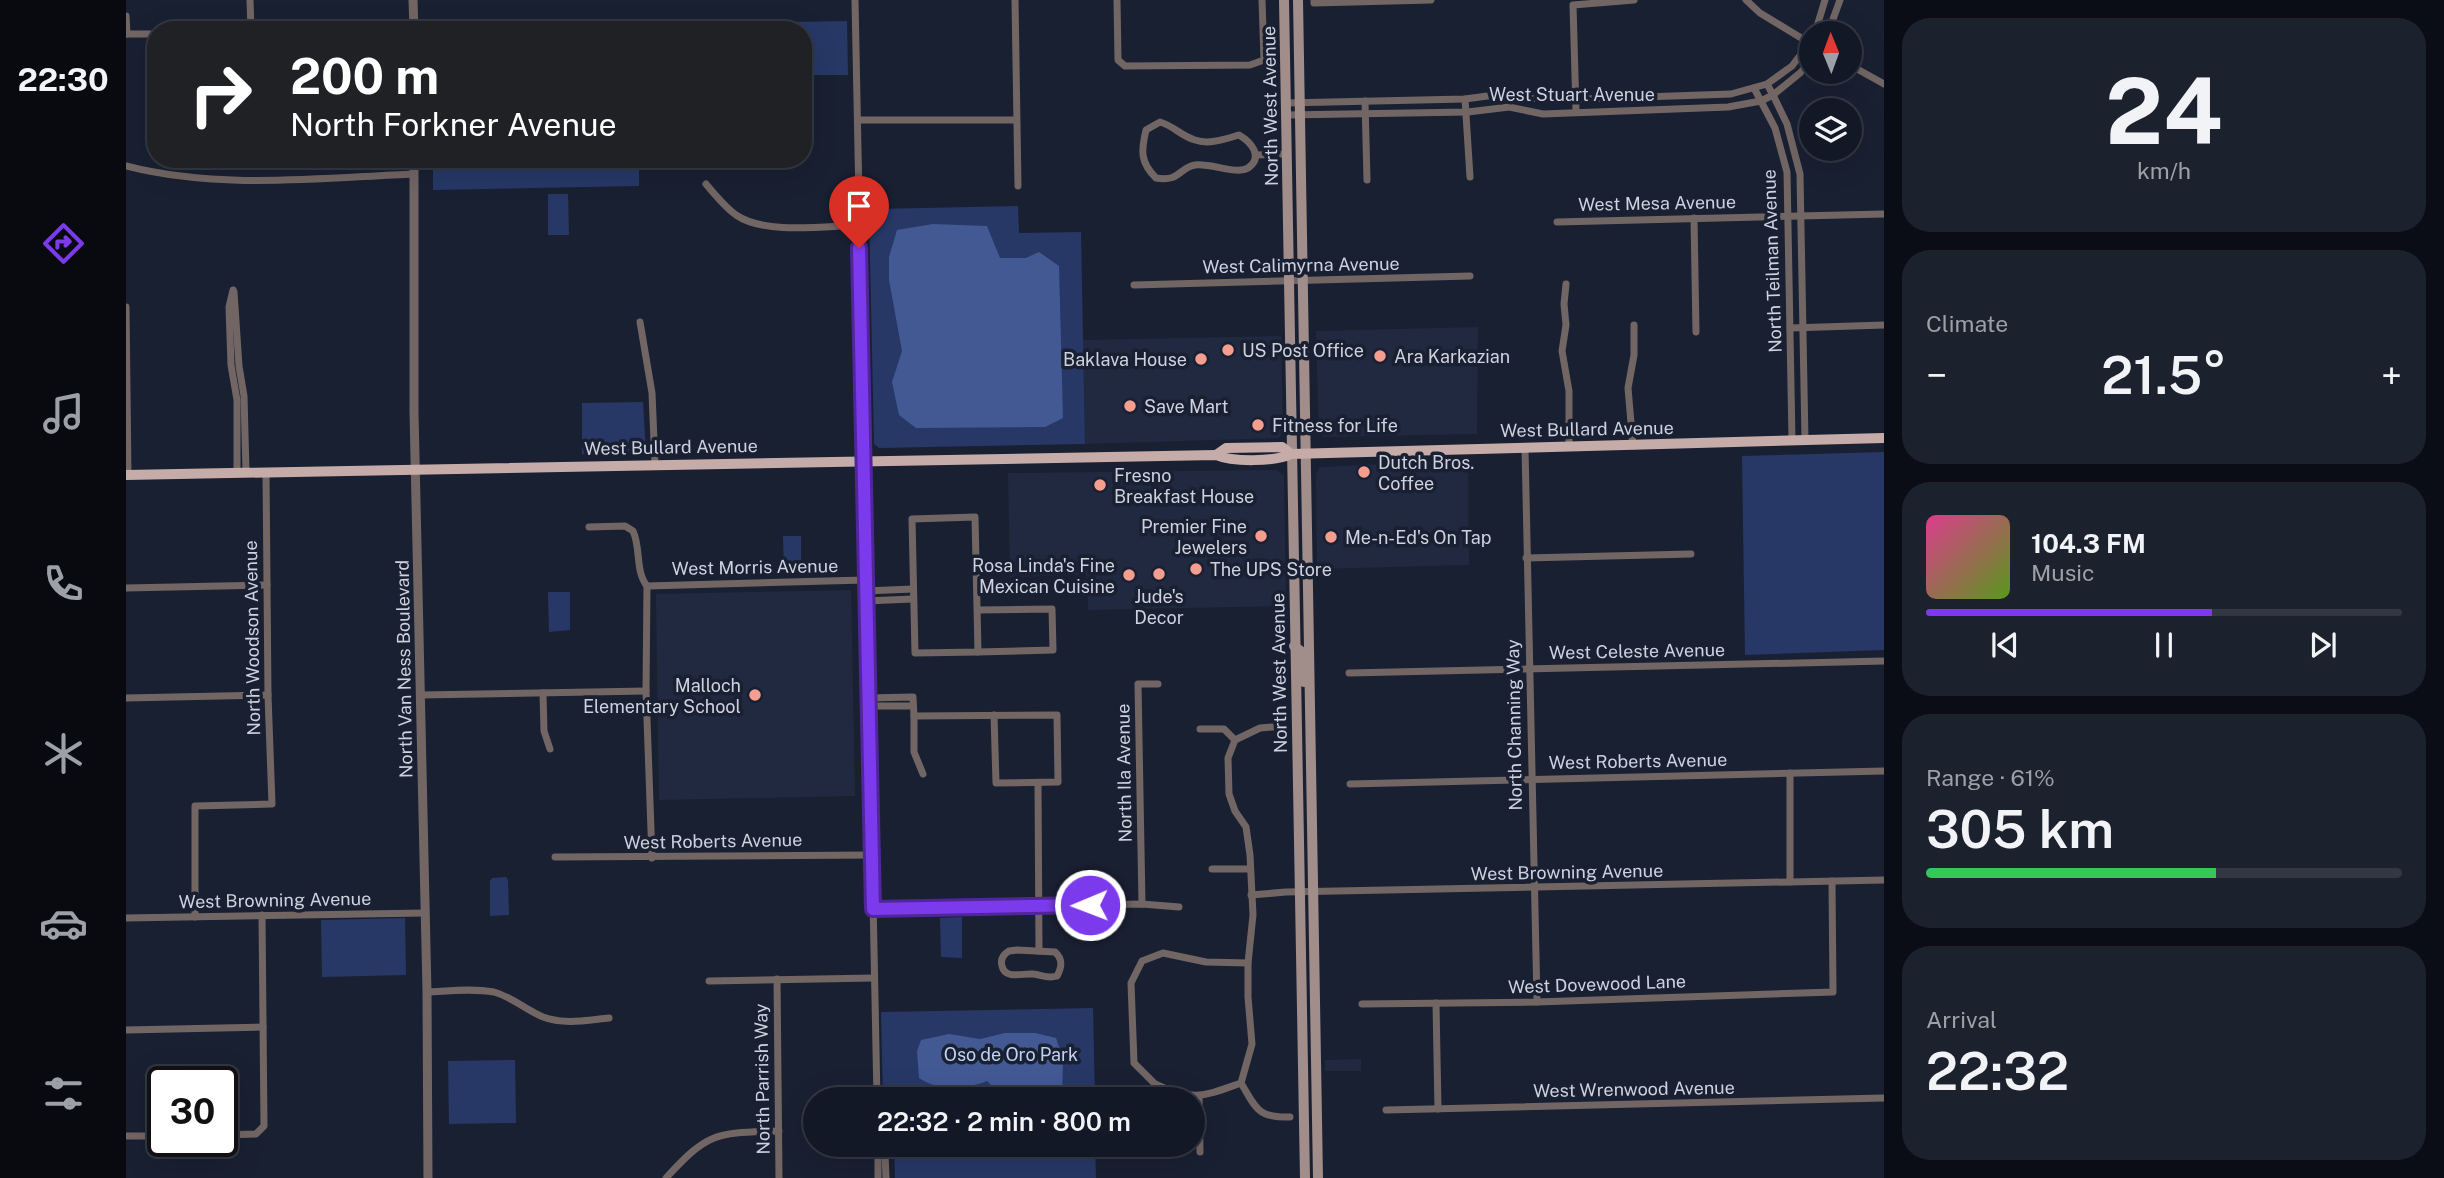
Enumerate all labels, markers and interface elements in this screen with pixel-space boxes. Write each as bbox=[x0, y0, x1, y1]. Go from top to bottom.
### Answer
north arrow bbox=[1799, 21, 1862, 84]
map controls bbox=[1799, 21, 1862, 161]
street label: North West Avenue bbox=[1258, 26, 1282, 186]
text: 200 m bbox=[290, 47, 439, 105]
icon: right bbox=[175, 49, 266, 140]
text: 24 bbox=[2105, 58, 2223, 164]
text: 22:30 bbox=[17, 61, 109, 98]
street label: West Stuart Avenue bbox=[1489, 84, 1655, 105]
button: layers bbox=[1799, 98, 1862, 161]
text: North Forkner Avenue bbox=[290, 106, 617, 143]
text: km/h bbox=[2137, 157, 2191, 184]
street label: North Teilman Avenue bbox=[1758, 169, 1786, 353]
pin bbox=[829, 176, 889, 248]
icon: arrive bbox=[840, 187, 878, 225]
street label: West Mesa Avenue bbox=[1578, 191, 1736, 215]
icon: directions bbox=[39, 219, 88, 268]
street label: West Calimyrna Avenue bbox=[1202, 253, 1400, 277]
text: Climate bbox=[1926, 310, 2008, 337]
place label: US Post Office bbox=[1242, 340, 1364, 361]
marker: US Post Office bbox=[1220, 342, 1236, 358]
text: 21.5° bbox=[2101, 345, 2227, 406]
place label: Ara Karkazian bbox=[1394, 346, 1510, 367]
marker: Ara Karkazian bbox=[1372, 348, 1388, 364]
place label: Baklava House bbox=[1063, 349, 1187, 370]
marker: Baklava House bbox=[1193, 351, 1209, 367]
text: − bbox=[1926, 353, 1947, 398]
text: + bbox=[2381, 353, 2402, 398]
icon: music bbox=[39, 389, 88, 438]
place label: Save Mart bbox=[1144, 396, 1229, 417]
marker: Save Mart bbox=[1122, 398, 1138, 414]
place label: Fitness for Life bbox=[1272, 415, 1398, 436]
marker: Fitness for Life bbox=[1250, 417, 1266, 433]
street label: West Bullard Avenue bbox=[1500, 417, 1674, 441]
street label: West Bullard Avenue bbox=[584, 435, 758, 459]
place label: Dutch Bros. Coffee bbox=[1378, 452, 1474, 494]
marker: Dutch Bros. Coffee bbox=[1356, 464, 1372, 480]
place label: Fresno Breakfast House bbox=[1114, 465, 1254, 507]
marker: Fresno Breakfast House bbox=[1092, 477, 1108, 493]
place label: Premier Fine Jewelers bbox=[1141, 516, 1247, 558]
place label: Me-n-Ed's On Tap bbox=[1345, 527, 1492, 548]
marker: Premier Fine Jewelers bbox=[1253, 528, 1269, 544]
text: 104.3 FM bbox=[2031, 528, 2146, 559]
marker: Me-n-Ed's On Tap bbox=[1323, 529, 1339, 545]
street label: North Woodson Avenue bbox=[240, 540, 264, 736]
street label: West Morris Avenue bbox=[672, 555, 838, 579]
place label: Rosa Linda's Fine Mexican Cuisine bbox=[972, 555, 1115, 597]
icon: phone bbox=[39, 559, 88, 608]
place label: The UPS Store bbox=[1210, 559, 1332, 580]
text: Music bbox=[2031, 559, 2095, 586]
street label: North Van Ness Boulevard bbox=[392, 560, 416, 778]
marker: The UPS Store bbox=[1188, 561, 1204, 577]
marker: Jude's Decor bbox=[1151, 566, 1167, 582]
marker: Rosa Linda's Fine Mexican Cuisine bbox=[1121, 567, 1137, 583]
place label: Jude's Decor bbox=[1134, 586, 1184, 628]
street label: North West Avenue bbox=[1267, 593, 1291, 753]
icon: previous bbox=[1986, 626, 2024, 664]
icon: pause bbox=[2145, 626, 2183, 664]
icon: next bbox=[2304, 626, 2342, 664]
street label: North Channing Way bbox=[1502, 639, 1526, 811]
street label: West Celeste Avenue bbox=[1549, 639, 1725, 663]
place label: Malloch Elementary School bbox=[583, 675, 741, 717]
marker: Malloch Elementary School bbox=[747, 687, 763, 703]
street label: North Ila Avenue bbox=[1112, 703, 1136, 843]
icon: climate bbox=[39, 729, 88, 778]
street label: West Roberts Avenue bbox=[1548, 749, 1728, 773]
text: Range · 61% bbox=[1926, 764, 2055, 791]
text: 305 km bbox=[1926, 799, 2114, 860]
street label: West Roberts Avenue bbox=[623, 829, 803, 853]
street label: West Browning Avenue bbox=[1471, 860, 1663, 884]
position arrow bbox=[1053, 868, 1127, 942]
street label: West Browning Avenue bbox=[179, 888, 371, 912]
icon: car bbox=[39, 899, 88, 948]
street label: West Dovewood Lane bbox=[1508, 970, 1686, 998]
street label: North Parrish Way bbox=[750, 1003, 774, 1155]
text: Arrival bbox=[1926, 1006, 1997, 1033]
text: 22:32 bbox=[1926, 1041, 2069, 1102]
park label: Oso de Oro Park bbox=[944, 1044, 1078, 1065]
speed limit sign: 30 bbox=[147, 1066, 238, 1157]
icon: filters bbox=[39, 1069, 88, 1118]
street label: West Wrenwood Avenue bbox=[1533, 1077, 1735, 1101]
text: 22:32 · 2 min · 800 m bbox=[877, 1106, 1131, 1137]

